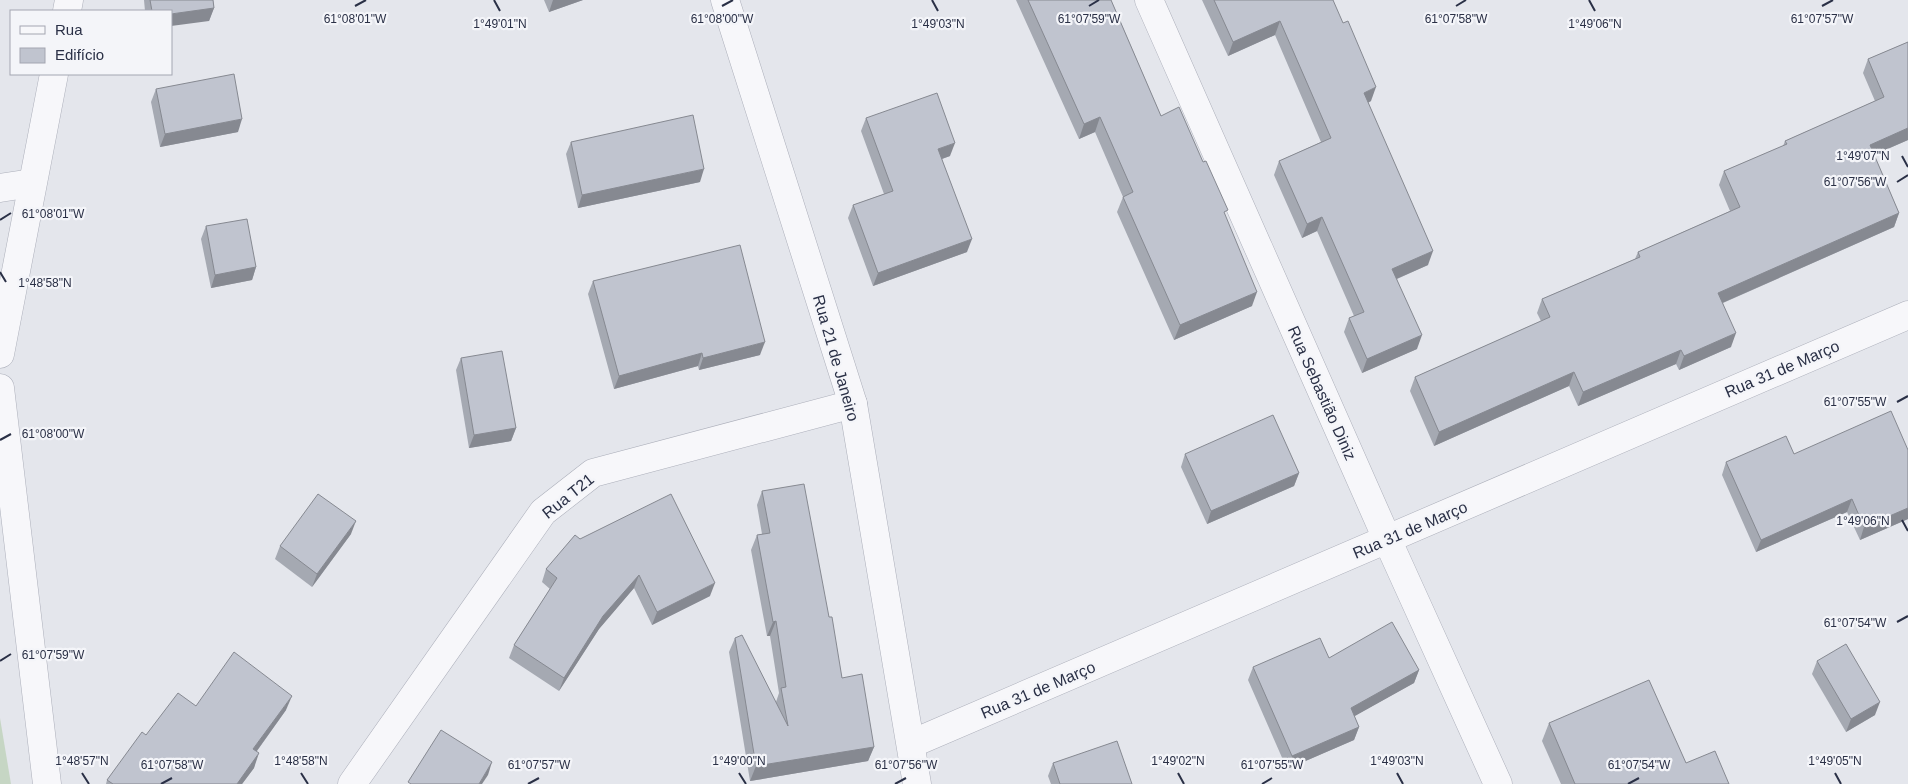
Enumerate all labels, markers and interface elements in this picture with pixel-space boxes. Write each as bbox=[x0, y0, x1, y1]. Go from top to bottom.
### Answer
legend bbox=[10, 10, 172, 75]
text: 61°08'01"W bbox=[324, 12, 387, 26]
text: 61°08'00"W bbox=[691, 12, 754, 26]
text: 61°07'59"W bbox=[1058, 12, 1121, 26]
text: 61°07'58"W bbox=[1425, 12, 1488, 26]
text: 61°07'57"W bbox=[1791, 12, 1854, 26]
text: 1°49'01"N bbox=[473, 17, 527, 31]
text: 1°49'03"N bbox=[911, 17, 965, 31]
text: 1°49'06"N bbox=[1568, 17, 1622, 31]
text: Rua bbox=[55, 21, 83, 38]
text: Edifício bbox=[55, 46, 104, 63]
text: 1°49'07"N bbox=[1836, 149, 1890, 163]
text: 61°07'56"W bbox=[1824, 175, 1887, 189]
text: 61°08'01"W bbox=[22, 207, 85, 221]
text: 1°48'58"N bbox=[18, 276, 72, 290]
street label: Rua 21 de Janeiro bbox=[810, 293, 862, 423]
street label: Rua Sebastião Diniz bbox=[1285, 323, 1359, 463]
street label: Rua 31 de Março bbox=[1722, 337, 1842, 401]
text: 61°07'55"W bbox=[1824, 395, 1887, 409]
text: 61°08'00"W bbox=[22, 427, 85, 441]
street label: Rua T21 bbox=[539, 470, 597, 522]
street label: Rua 31 de Março bbox=[1350, 498, 1470, 562]
text: 1°49'06"N bbox=[1836, 514, 1890, 528]
text: 61°07'54"W bbox=[1824, 616, 1887, 630]
text: 61°07'59"W bbox=[22, 648, 85, 662]
street label: Rua 31 de Março bbox=[978, 658, 1098, 722]
text: 1°48'57"N bbox=[55, 754, 109, 768]
text: 1°48'58"N bbox=[274, 754, 328, 768]
text: 1°49'00"N bbox=[712, 754, 766, 768]
text: 1°49'02"N bbox=[1151, 754, 1205, 768]
text: 1°49'03"N bbox=[1370, 754, 1424, 768]
text: 1°49'05"N bbox=[1808, 754, 1862, 768]
text: 61°07'58"W bbox=[141, 758, 204, 772]
text: 61°07'57"W bbox=[508, 758, 571, 772]
text: 61°07'56"W bbox=[875, 758, 938, 772]
text: 61°07'55"W bbox=[1241, 758, 1304, 772]
text: 61°07'54"W bbox=[1608, 758, 1671, 772]

